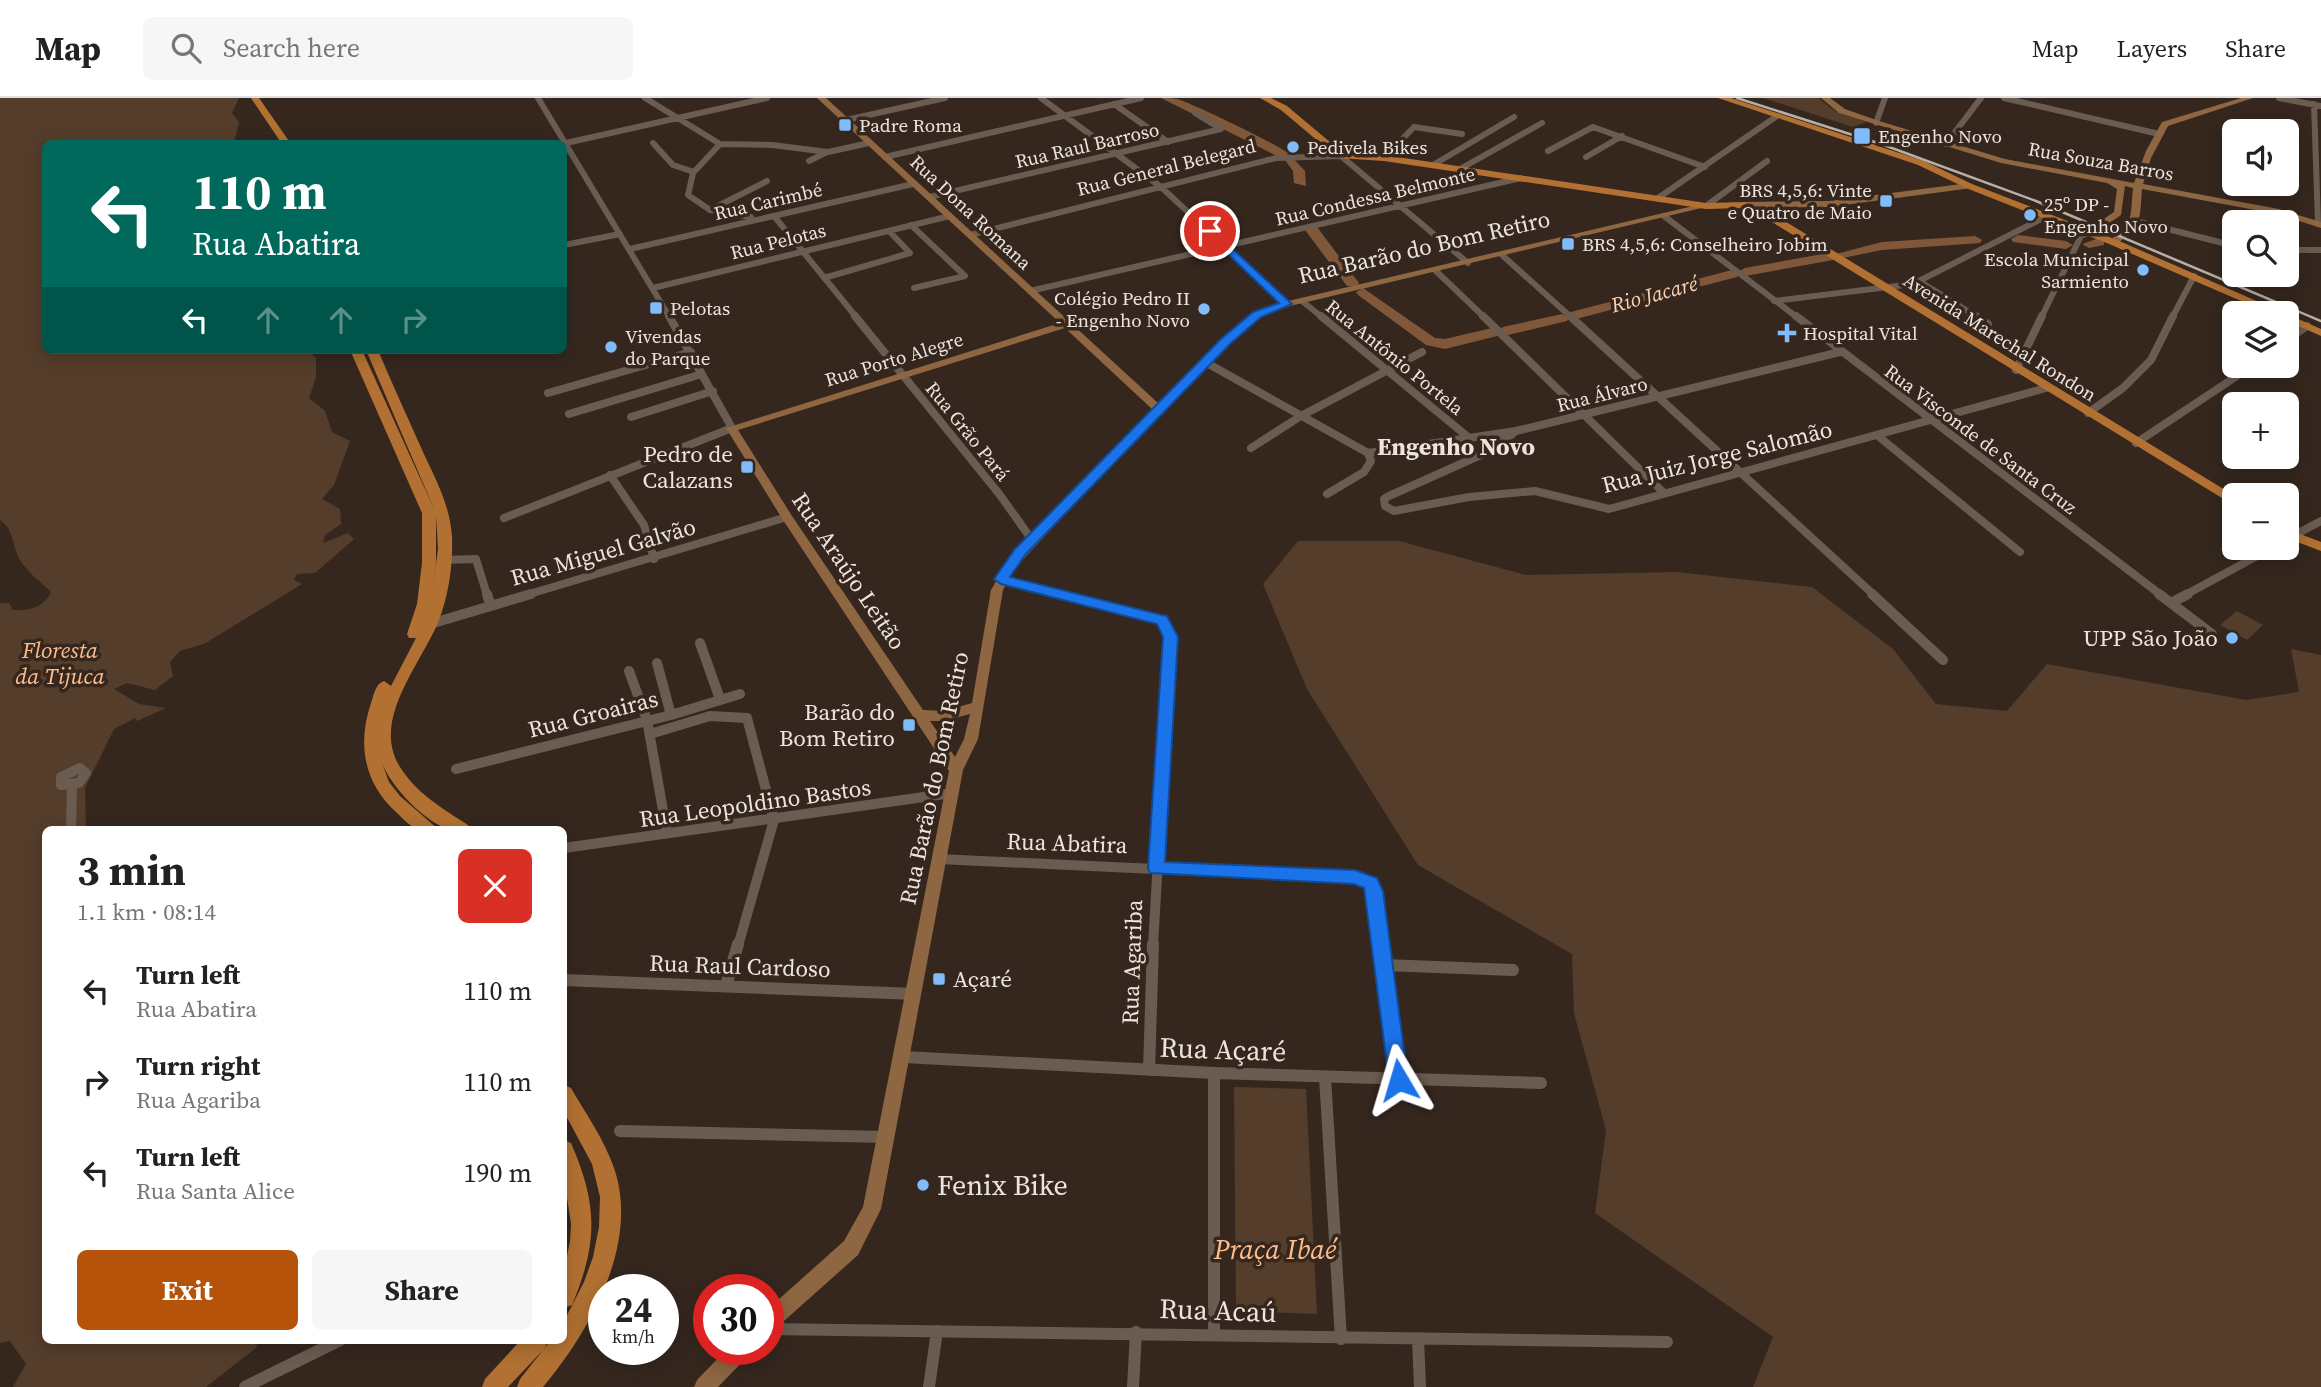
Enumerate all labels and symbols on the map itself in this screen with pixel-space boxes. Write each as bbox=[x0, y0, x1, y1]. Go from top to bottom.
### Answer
place label: Padre Roma bbox=[859, 112, 962, 138]
street label: Rua Raul Barroso bbox=[1012, 116, 1162, 174]
marker: Padre Roma bbox=[837, 117, 853, 133]
place label: Engenho Novo bbox=[1878, 123, 2002, 149]
marker: Engenho Novo bbox=[1852, 126, 1872, 146]
street label: Rua General Belegard bbox=[1074, 132, 1258, 202]
place label: Pedivela Bikes bbox=[1307, 134, 1428, 160]
street label: Rua Souza Barros bbox=[2026, 135, 2176, 187]
marker: Pedivela Bikes bbox=[1285, 139, 1301, 155]
street label: Rua Dona Romana bbox=[905, 149, 1038, 275]
street label: Rua Condessa Belmonte bbox=[1273, 160, 1477, 232]
street label: Rua Carimbé bbox=[711, 176, 825, 226]
place label: BRS 4,5,6: Vinte e Quatro de Maio bbox=[1727, 177, 1872, 225]
place label: 25º DP - Engenho Novo bbox=[2044, 191, 2168, 239]
marker: BRS 4,5,6: Vinte e Quatro de Maio bbox=[1878, 193, 1894, 209]
pin bbox=[1180, 201, 1240, 261]
street label: Rua Barão do Bom Retiro bbox=[1295, 202, 1553, 292]
marker: 25º DP - Engenho Novo bbox=[2022, 207, 2038, 223]
street label: Rua Pelotas bbox=[727, 217, 829, 265]
place label: BRS 4,5,6: Conselheiro Jobim bbox=[1582, 231, 1828, 257]
marker: BRS 4,5,6: Conselheiro Jobim bbox=[1560, 236, 1576, 252]
place label: Escola Municipal Sarmiento bbox=[1984, 246, 2129, 294]
marker: Escola Municipal Sarmiento bbox=[2135, 262, 2151, 278]
street label: Avenida Marechal Rondon bbox=[1898, 267, 2102, 407]
water label: Rio Jacaré bbox=[1607, 268, 1702, 320]
place label: Colégio Pedro II - Engenho Novo bbox=[1054, 285, 1190, 333]
street label: Rua Antônio Portela bbox=[1321, 293, 1470, 421]
place label: Pelotas bbox=[670, 295, 730, 321]
marker: Pelotas bbox=[648, 300, 664, 316]
marker: Colégio Pedro II - Engenho Novo bbox=[1196, 301, 1212, 317]
place label: Hospital Vital bbox=[1803, 320, 1918, 346]
place label: Vivendas do Parque bbox=[625, 323, 710, 371]
marker: Hospital Vital bbox=[1777, 323, 1797, 343]
street label: Rua Porto Alegre bbox=[822, 326, 966, 392]
marker: Vivendas do Parque bbox=[603, 339, 619, 355]
street label: Rua Visconde de Santa Cruz bbox=[1879, 358, 2083, 520]
street label: Rua Álvaro bbox=[1554, 370, 1650, 418]
street label: Rua Grão Pará bbox=[920, 376, 1016, 486]
street label: Rua Juiz Jorge Salomão bbox=[1598, 413, 1836, 501]
district label: Engenho Novo bbox=[1377, 430, 1535, 463]
place label: Pedro de Calazans bbox=[642, 438, 733, 496]
marker: Pedro de Calazans bbox=[739, 459, 755, 475]
street label: Rua Araújo Leitão bbox=[784, 486, 914, 656]
street label: Rua Miguel Galvão bbox=[507, 510, 699, 594]
place label: UPP São João bbox=[2083, 622, 2218, 654]
marker: UPP São João bbox=[2224, 630, 2240, 646]
park label: Floresta da Tijuca bbox=[15, 634, 105, 692]
street label: Rua Barão do Bom Retiro bbox=[892, 649, 976, 907]
street label: Rua Groairas bbox=[525, 682, 661, 746]
place label: Barão do Bom Retiro bbox=[779, 696, 895, 754]
marker: Barão do Bom Retiro bbox=[901, 717, 917, 733]
street label: Rua Leopoldino Bastos bbox=[637, 771, 873, 835]
street label: Rua Abatira bbox=[1006, 825, 1128, 861]
street label: Rua Agariba bbox=[1114, 899, 1150, 1025]
street label: Rua Raul Cardoso bbox=[649, 947, 831, 985]
place label: Açaré bbox=[953, 963, 1012, 995]
marker: Açaré bbox=[931, 971, 947, 987]
street label: Rua Açaré bbox=[1159, 1028, 1287, 1070]
position arrow bbox=[1362, 1043, 1436, 1117]
place label: Fenix Bike bbox=[937, 1166, 1068, 1204]
marker: Fenix Bike bbox=[915, 1177, 931, 1193]
park label: Praça Ibaé bbox=[1213, 1230, 1338, 1268]
speed limit sign: 30 bbox=[693, 1274, 784, 1365]
street label: Rua Acaú bbox=[1159, 1289, 1277, 1331]

